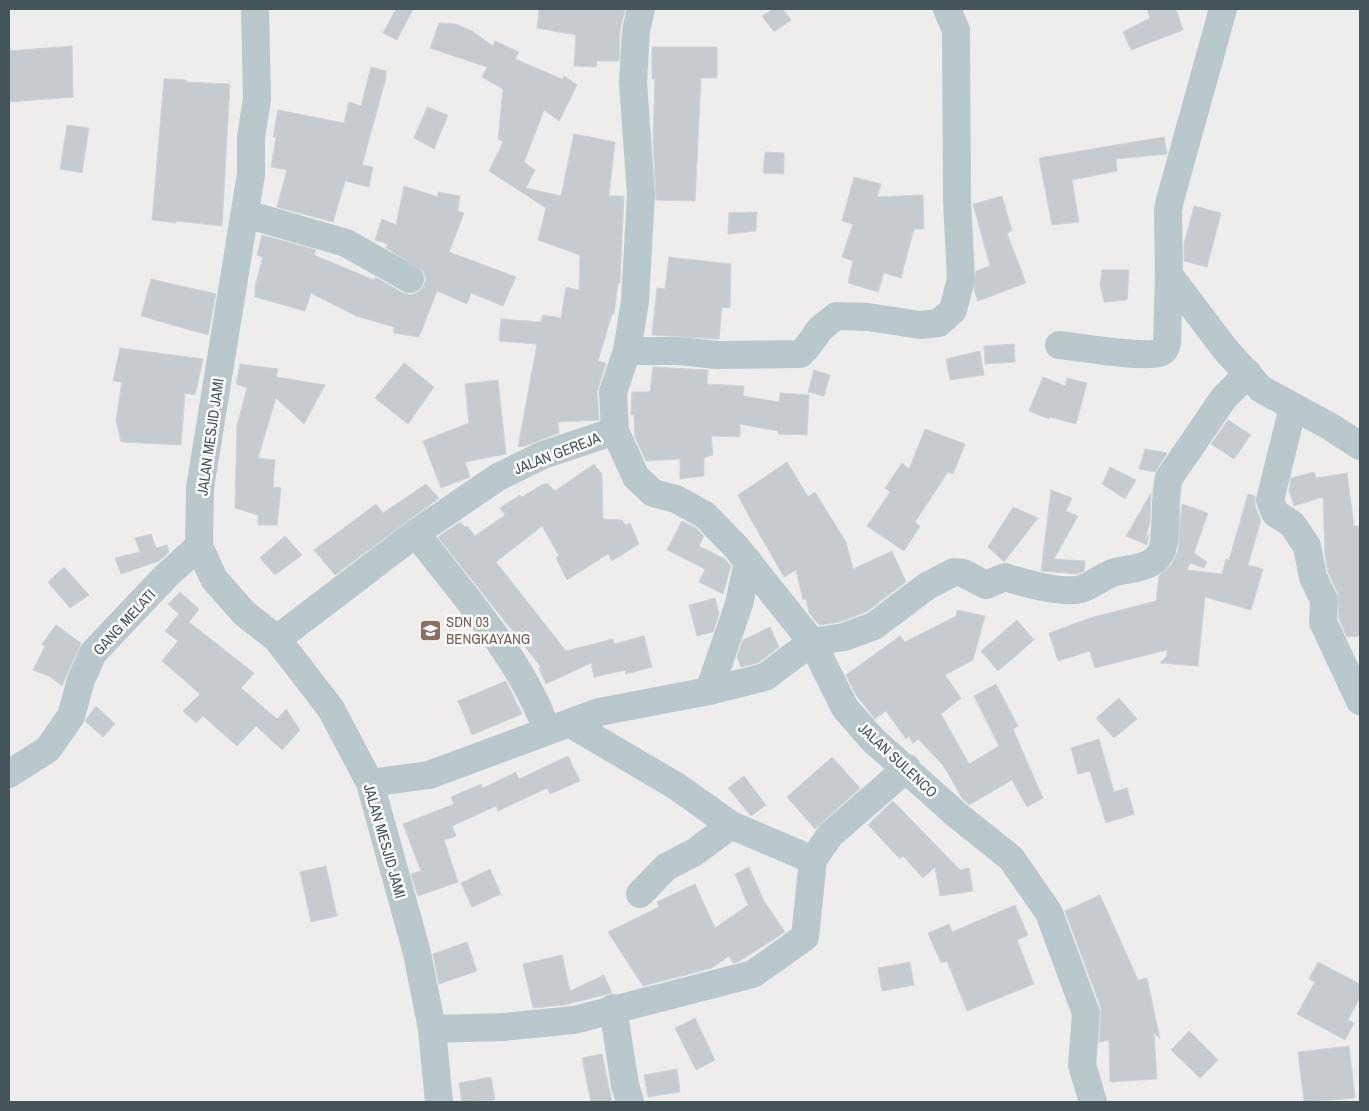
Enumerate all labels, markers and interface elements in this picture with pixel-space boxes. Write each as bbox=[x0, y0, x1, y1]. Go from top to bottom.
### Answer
street label: JALAN MESJID JAMI bbox=[191, 377, 229, 497]
street label: JALAN GEREJA bbox=[511, 427, 604, 479]
street label: GANG MELATI bbox=[88, 584, 160, 660]
place label: SDN 03 BENGKAYANG bbox=[446, 611, 530, 649]
school or university icon: SDN 03 BENGKAYANG bbox=[418, 618, 442, 642]
street label: JALAN SULENCO bbox=[854, 718, 942, 802]
street label: JALAN MESJID JAMI bbox=[359, 781, 411, 901]

